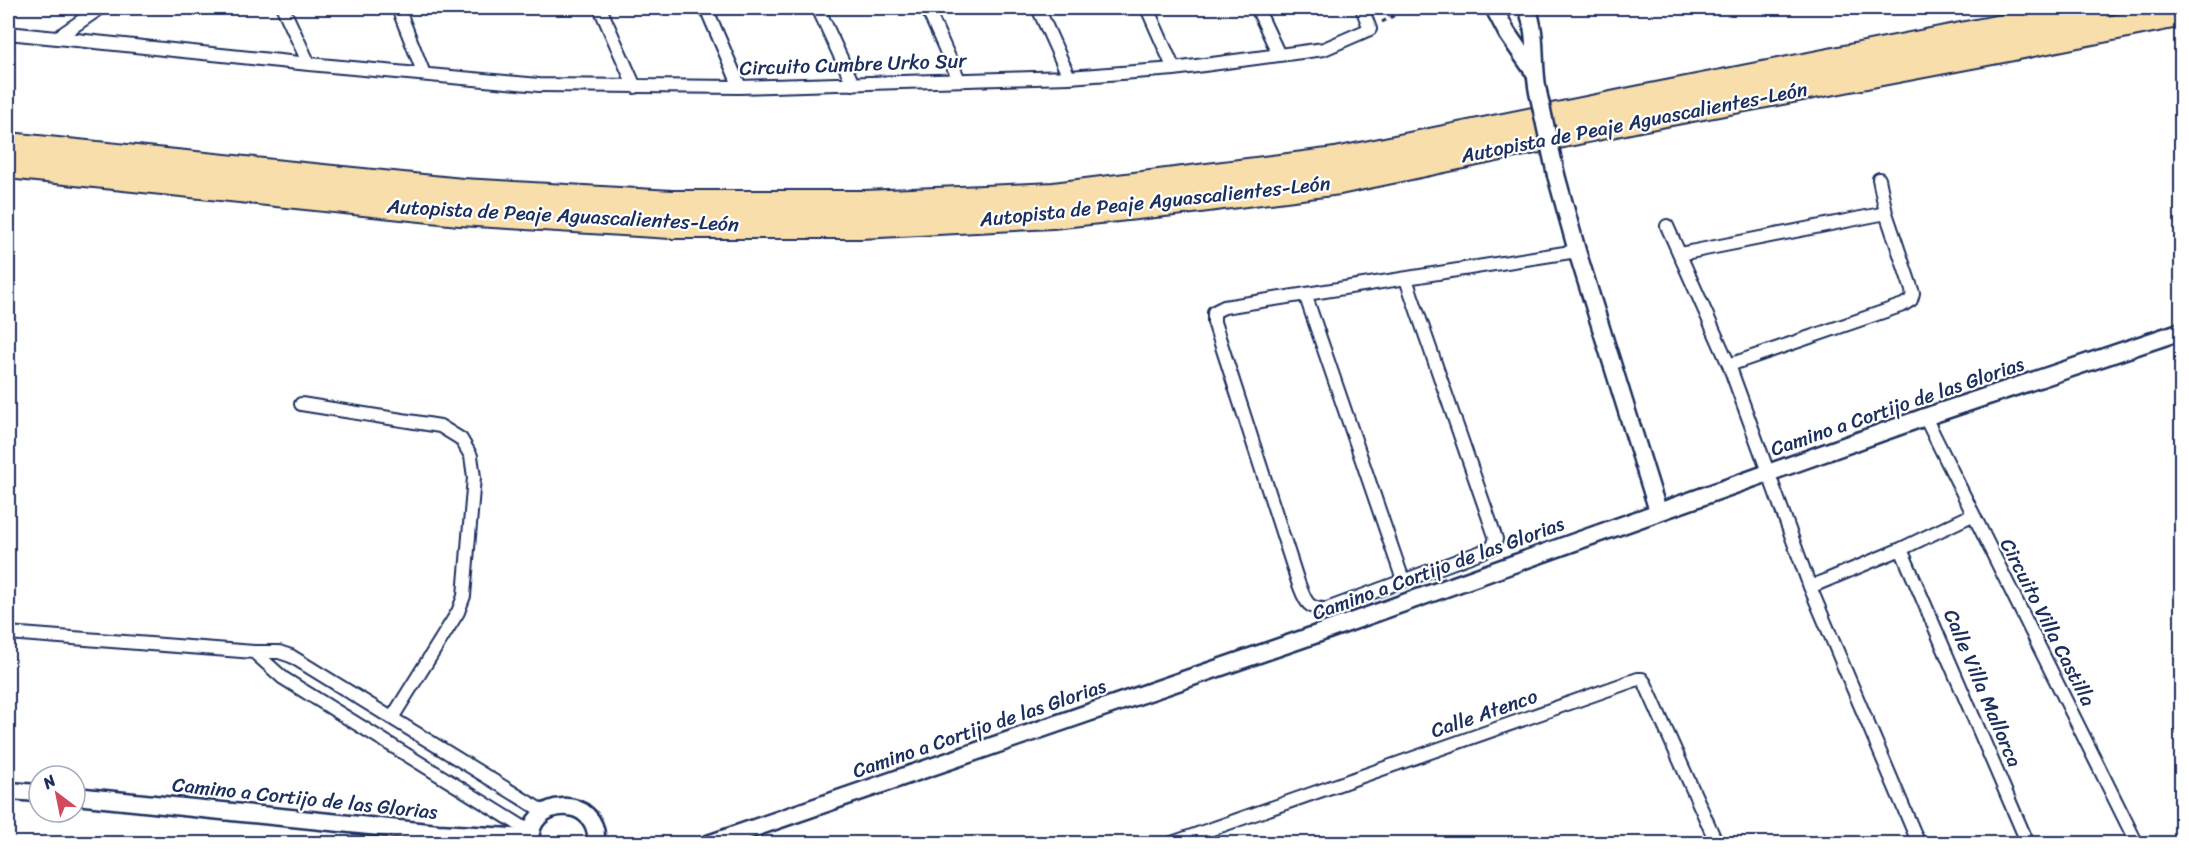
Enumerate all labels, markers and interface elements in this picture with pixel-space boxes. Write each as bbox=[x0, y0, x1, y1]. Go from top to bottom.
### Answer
street label: Circuito Cumbre Urko Sur bbox=[739, 43, 968, 86]
street label: Autopista de Peaje Aguascalientes-León bbox=[1457, 72, 1811, 173]
street label: Autopista de Peaje Aguascalientes-León bbox=[977, 166, 1332, 237]
street label: Autopista de Peaje Aguascalientes-León bbox=[385, 189, 740, 242]
street label: Camino a Cortijo de las Glorias bbox=[1766, 346, 2029, 466]
street label: Camino a Cortijo de las Glorias bbox=[1307, 506, 1570, 630]
street label: Circuito Villa Castilla bbox=[1990, 532, 2105, 713]
street label: Calle Villa Mallorca bbox=[1933, 603, 2032, 773]
street label: Camino a Cortijo de las Glorias bbox=[848, 668, 1111, 788]
street label: Calle Atenco bbox=[1426, 679, 1542, 748]
north arrow bbox=[27, 764, 87, 824]
text: N bbox=[36, 766, 62, 797]
street label: Camino a Cortijo de las Glorias bbox=[171, 767, 440, 830]

